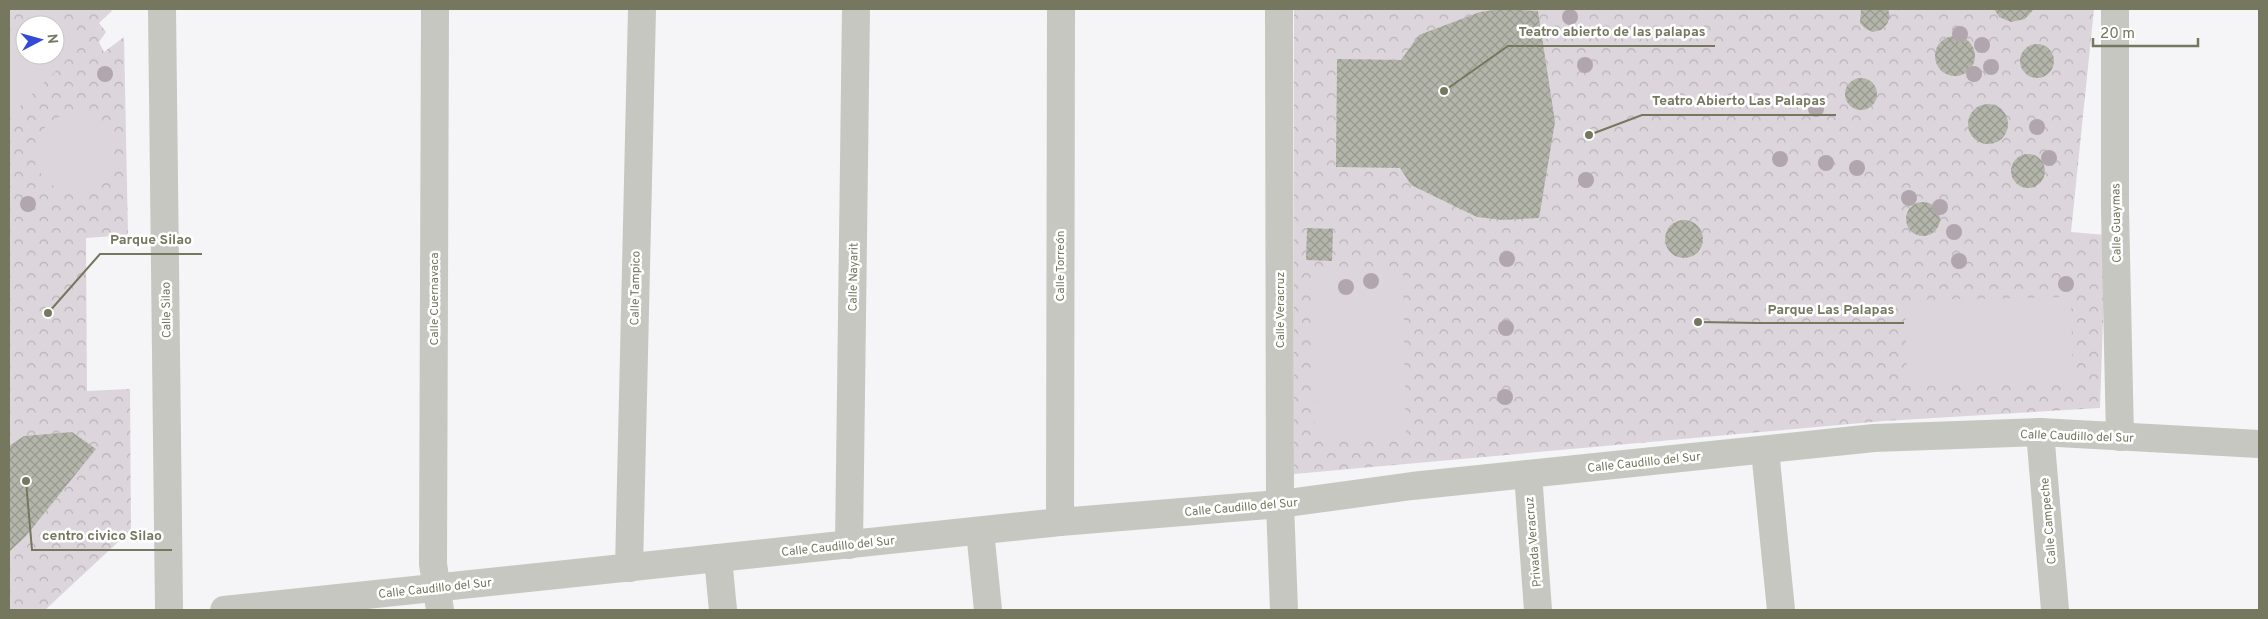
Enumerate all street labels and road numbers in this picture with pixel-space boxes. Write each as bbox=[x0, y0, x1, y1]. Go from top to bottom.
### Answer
street label: Calle Guaymas bbox=[2108, 183, 2126, 263]
street label: Calle Torreón bbox=[1053, 231, 1069, 301]
street label: Calle Nayarit bbox=[845, 242, 863, 312]
street label: Calle Tampico bbox=[627, 250, 645, 326]
street label: Calle Cuernavaca bbox=[427, 253, 443, 345]
street label: Calle Veracruz bbox=[1273, 272, 1289, 348]
street label: Calle Silao bbox=[159, 281, 175, 338]
street label: Calle Caudillo del Sur bbox=[2020, 427, 2134, 447]
street label: Calle Caudillo del Sur bbox=[1587, 449, 1702, 477]
street label: Calle Campeche bbox=[2037, 477, 2061, 565]
street label: Calle Caudillo del Sur bbox=[1184, 495, 1299, 521]
street label: Privada Veracruz bbox=[1522, 496, 1546, 588]
street label: Calle Caudillo del Sur bbox=[781, 533, 896, 561]
street label: Calle Caudillo del Sur bbox=[378, 575, 493, 603]

